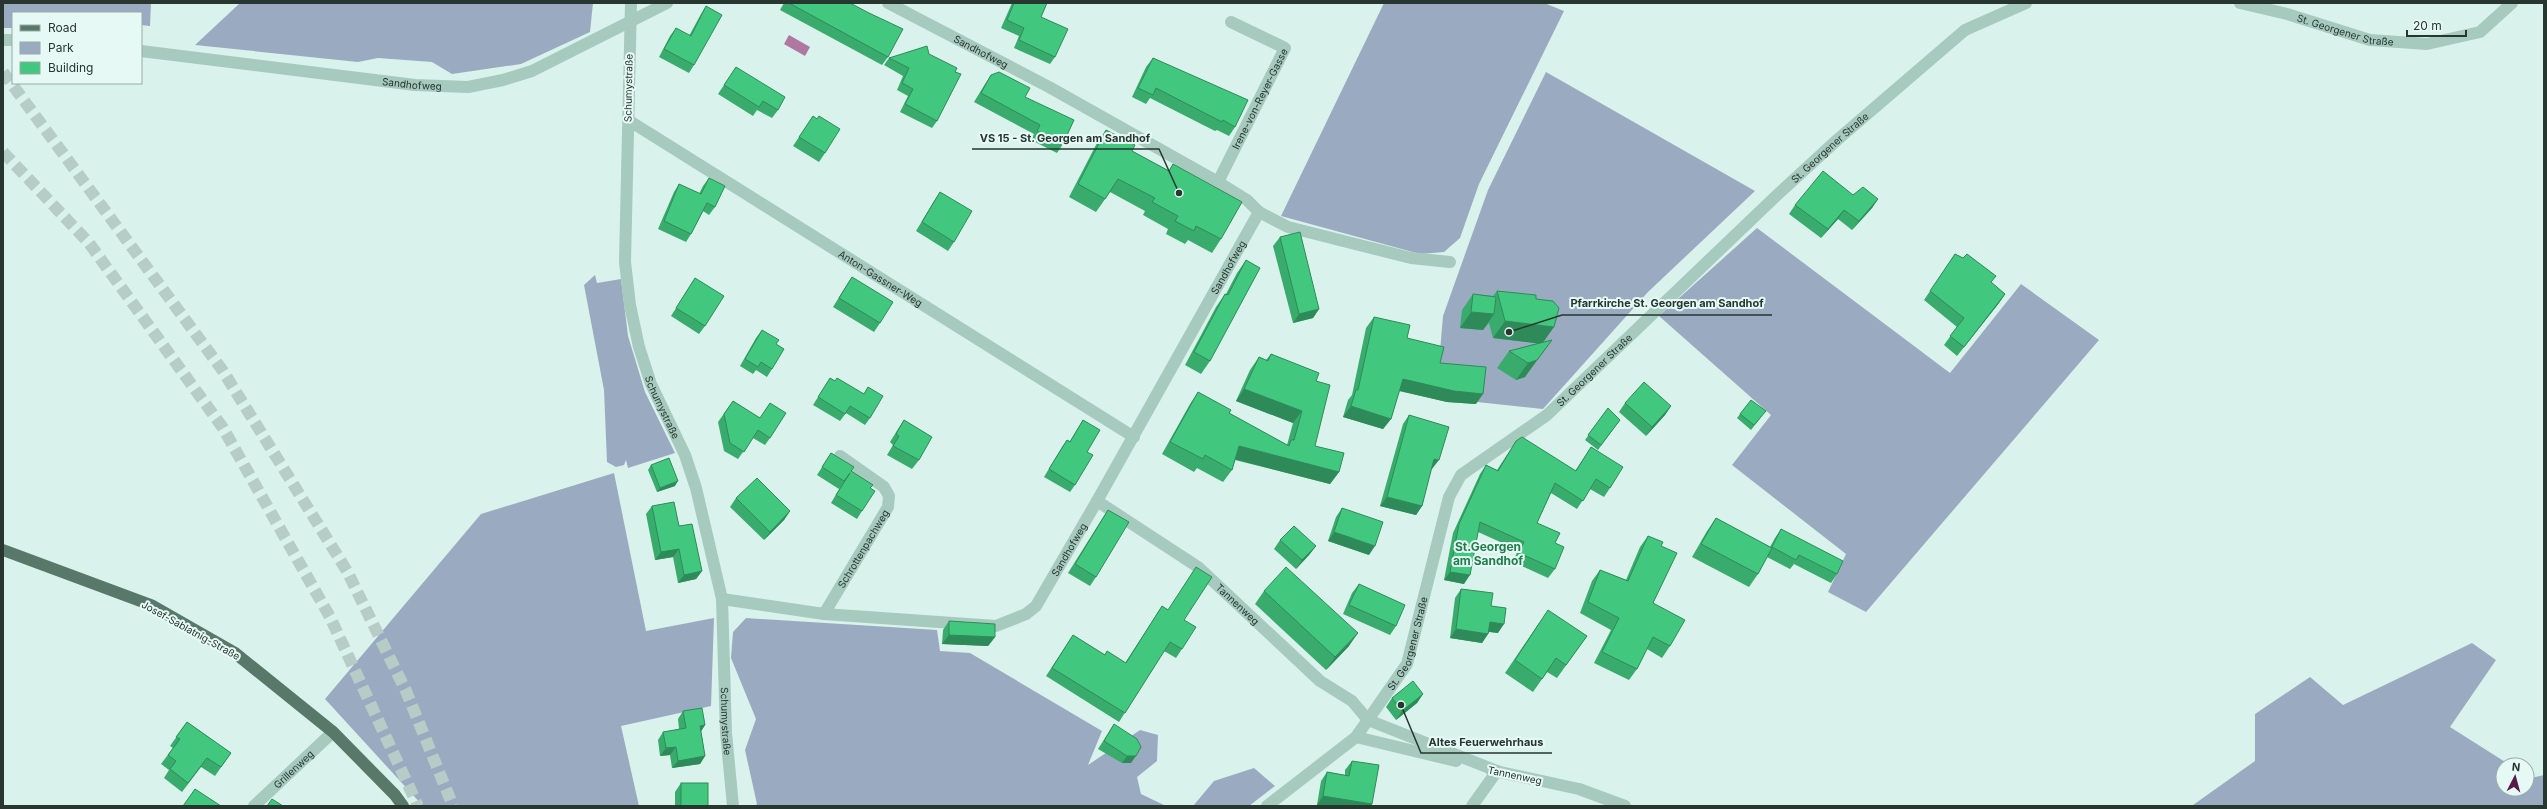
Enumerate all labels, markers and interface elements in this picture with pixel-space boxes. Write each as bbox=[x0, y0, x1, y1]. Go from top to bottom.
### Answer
legend bbox=[12, 12, 142, 84]
street label: St. Georgener Straße bbox=[2296, 12, 2394, 48]
scale bar bbox=[2407, 12, 2466, 38]
text: 20 m bbox=[2413, 18, 2442, 33]
text: Road bbox=[48, 20, 77, 35]
street label: Sandhofweg bbox=[952, 32, 1010, 71]
text: Park bbox=[48, 40, 74, 55]
street label: Irene-von-Reyer-Gasse bbox=[1229, 46, 1290, 151]
street label: Schumystraße bbox=[621, 54, 635, 122]
text: Building bbox=[48, 60, 93, 75]
street label: Sandhofweg bbox=[381, 75, 442, 92]
street label: St. Georgener Straße bbox=[1789, 110, 1871, 185]
callout: VS 15 - St. Georgen am Sandhof bbox=[972, 126, 1159, 149]
text: VS 15 - St. Georgen am Sandhof bbox=[980, 131, 1151, 145]
street label: Sandhofweg bbox=[1208, 238, 1248, 296]
street label: Anton-Gassner-Weg bbox=[836, 247, 925, 309]
callout: Pfarrkirche St. Georgen am Sandhof bbox=[1562, 292, 1772, 315]
text: Pfarrkirche St. Georgen am Sandhof bbox=[1570, 296, 1764, 310]
street label: St. Georgener Straße bbox=[1554, 331, 1634, 409]
street label: Schumystraße bbox=[643, 374, 682, 441]
street label: Schrottenpachweg bbox=[835, 507, 891, 590]
street label: Sandhofweg bbox=[1049, 521, 1089, 578]
district label: St.Georgen am Sandhof bbox=[1453, 539, 1523, 568]
street label: Tannenweg bbox=[1214, 581, 1262, 627]
street label: St. Georgener Straße bbox=[1385, 595, 1430, 692]
street label: Josef-Sablatnig-Straße bbox=[140, 598, 242, 662]
street label: Schumystraße bbox=[719, 687, 734, 756]
callout: Altes Feuerwehrhaus bbox=[1421, 730, 1552, 753]
text: Altes Feuerwehrhaus bbox=[1429, 735, 1543, 749]
street label: Grillenweg bbox=[271, 747, 316, 791]
north arrow bbox=[2495, 757, 2535, 797]
text: N bbox=[2511, 760, 2521, 774]
street label: Tannenweg bbox=[1487, 763, 1543, 787]

